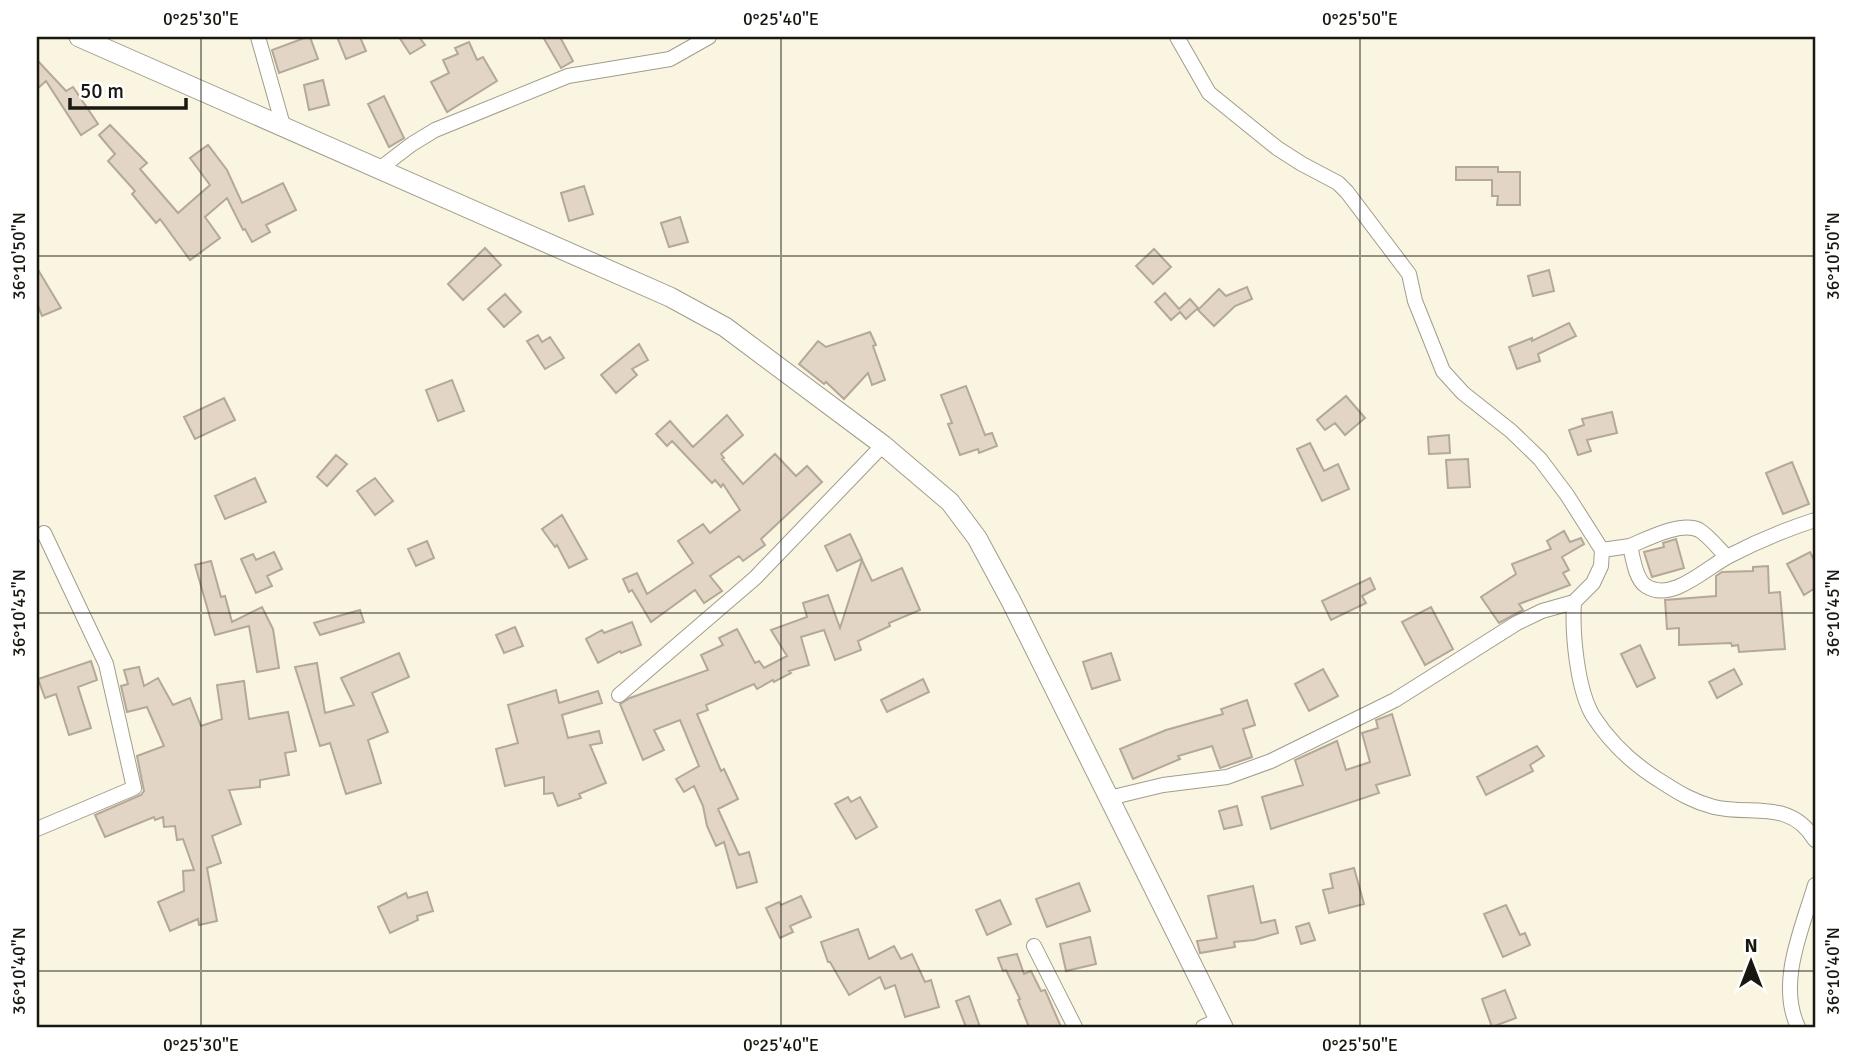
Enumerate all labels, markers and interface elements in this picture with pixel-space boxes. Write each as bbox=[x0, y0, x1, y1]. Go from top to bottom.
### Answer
text: 0°25'30"E bbox=[163, 8, 239, 30]
text: 0°25'40"E bbox=[743, 8, 819, 30]
text: 0°25'50"E bbox=[1322, 8, 1398, 30]
scale bar bbox=[70, 66, 186, 110]
text: 50 m bbox=[80, 78, 124, 104]
text: 36°10'50"N bbox=[8, 212, 30, 300]
text: 36°10'50"N bbox=[1822, 212, 1844, 300]
text: 36°10'45"N bbox=[8, 569, 30, 657]
text: 36°10'45"N bbox=[1822, 569, 1844, 657]
text: 36°10'40"N bbox=[8, 927, 30, 1015]
text: 36°10'40"N bbox=[1822, 927, 1844, 1015]
north arrow bbox=[1716, 928, 1786, 998]
text: N bbox=[1744, 934, 1758, 958]
text: 0°25'30"E bbox=[163, 1034, 239, 1056]
text: 0°25'40"E bbox=[743, 1034, 819, 1056]
text: 0°25'50"E bbox=[1322, 1034, 1398, 1056]

